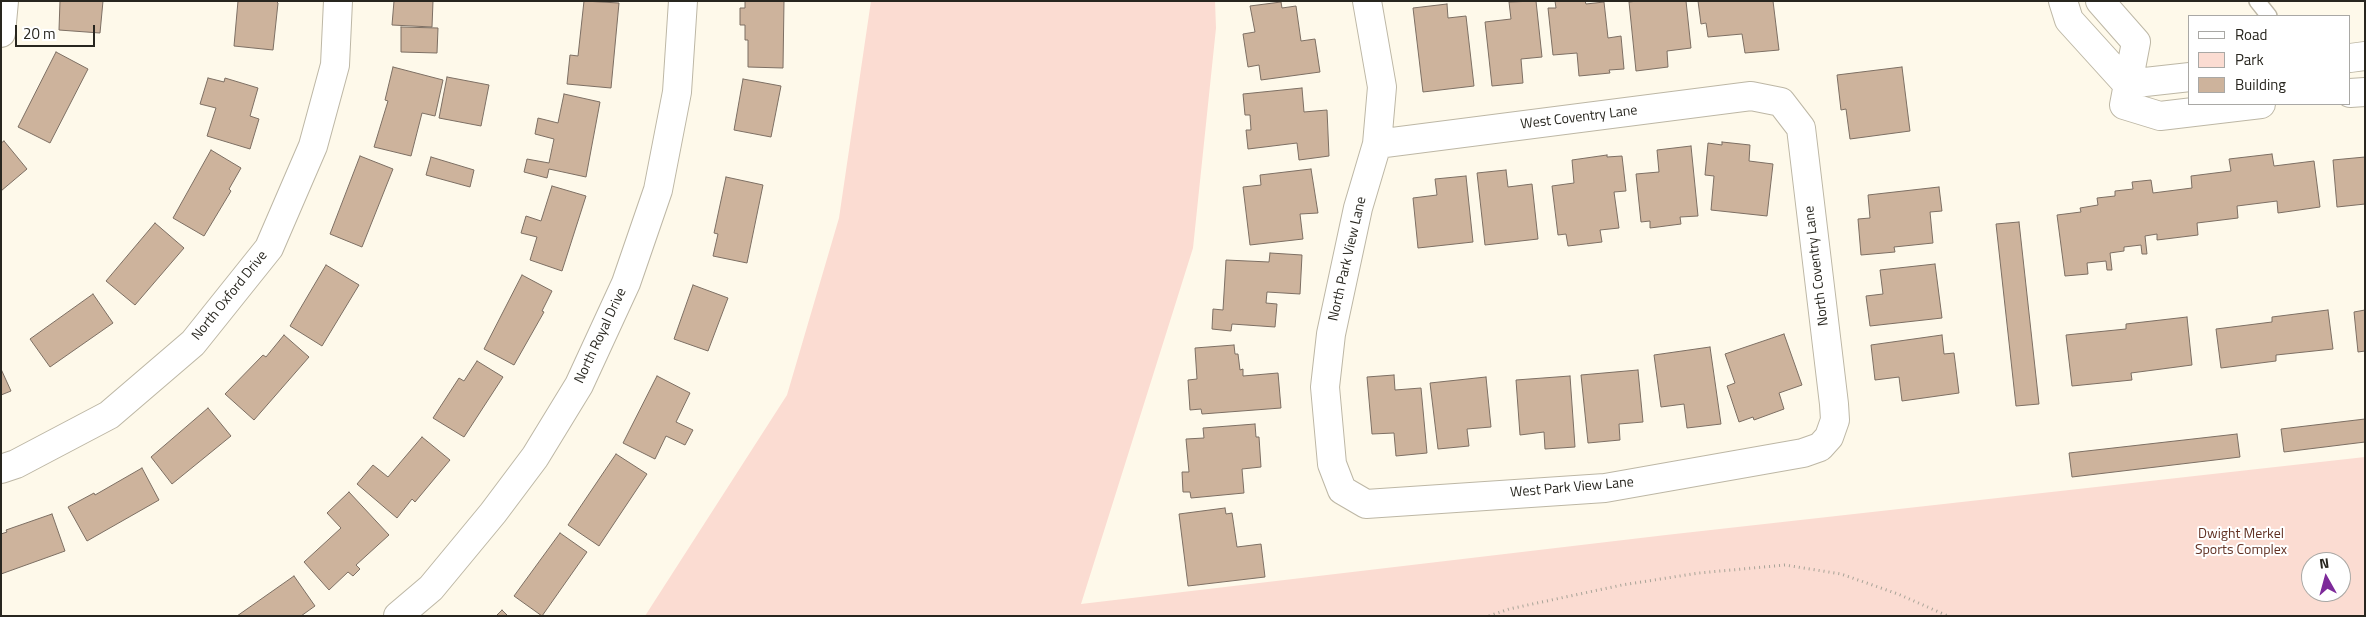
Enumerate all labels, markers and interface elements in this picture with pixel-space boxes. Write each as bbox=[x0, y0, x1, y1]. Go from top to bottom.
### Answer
scale bar bbox=[18, 15, 98, 47]
legend bbox=[2188, 15, 2351, 105]
text: 20 m bbox=[23, 22, 56, 45]
text: Road bbox=[2235, 23, 2267, 46]
text: Park bbox=[2235, 48, 2264, 71]
text: Building bbox=[2235, 73, 2286, 96]
street label: West Coventry Lane bbox=[1520, 103, 1638, 133]
street label: North Park View Lane bbox=[1325, 195, 1371, 323]
street label: North Coventry Lane bbox=[1801, 205, 1833, 327]
street label: North Oxford Drive bbox=[189, 248, 271, 344]
street label: North Royal Drive bbox=[572, 286, 630, 386]
street label: West Park View Lane bbox=[1510, 474, 1634, 502]
park label: Dwight Merkel Sports Complex bbox=[2195, 527, 2287, 560]
north arrow bbox=[2301, 552, 2351, 602]
text: N bbox=[2318, 552, 2330, 574]

